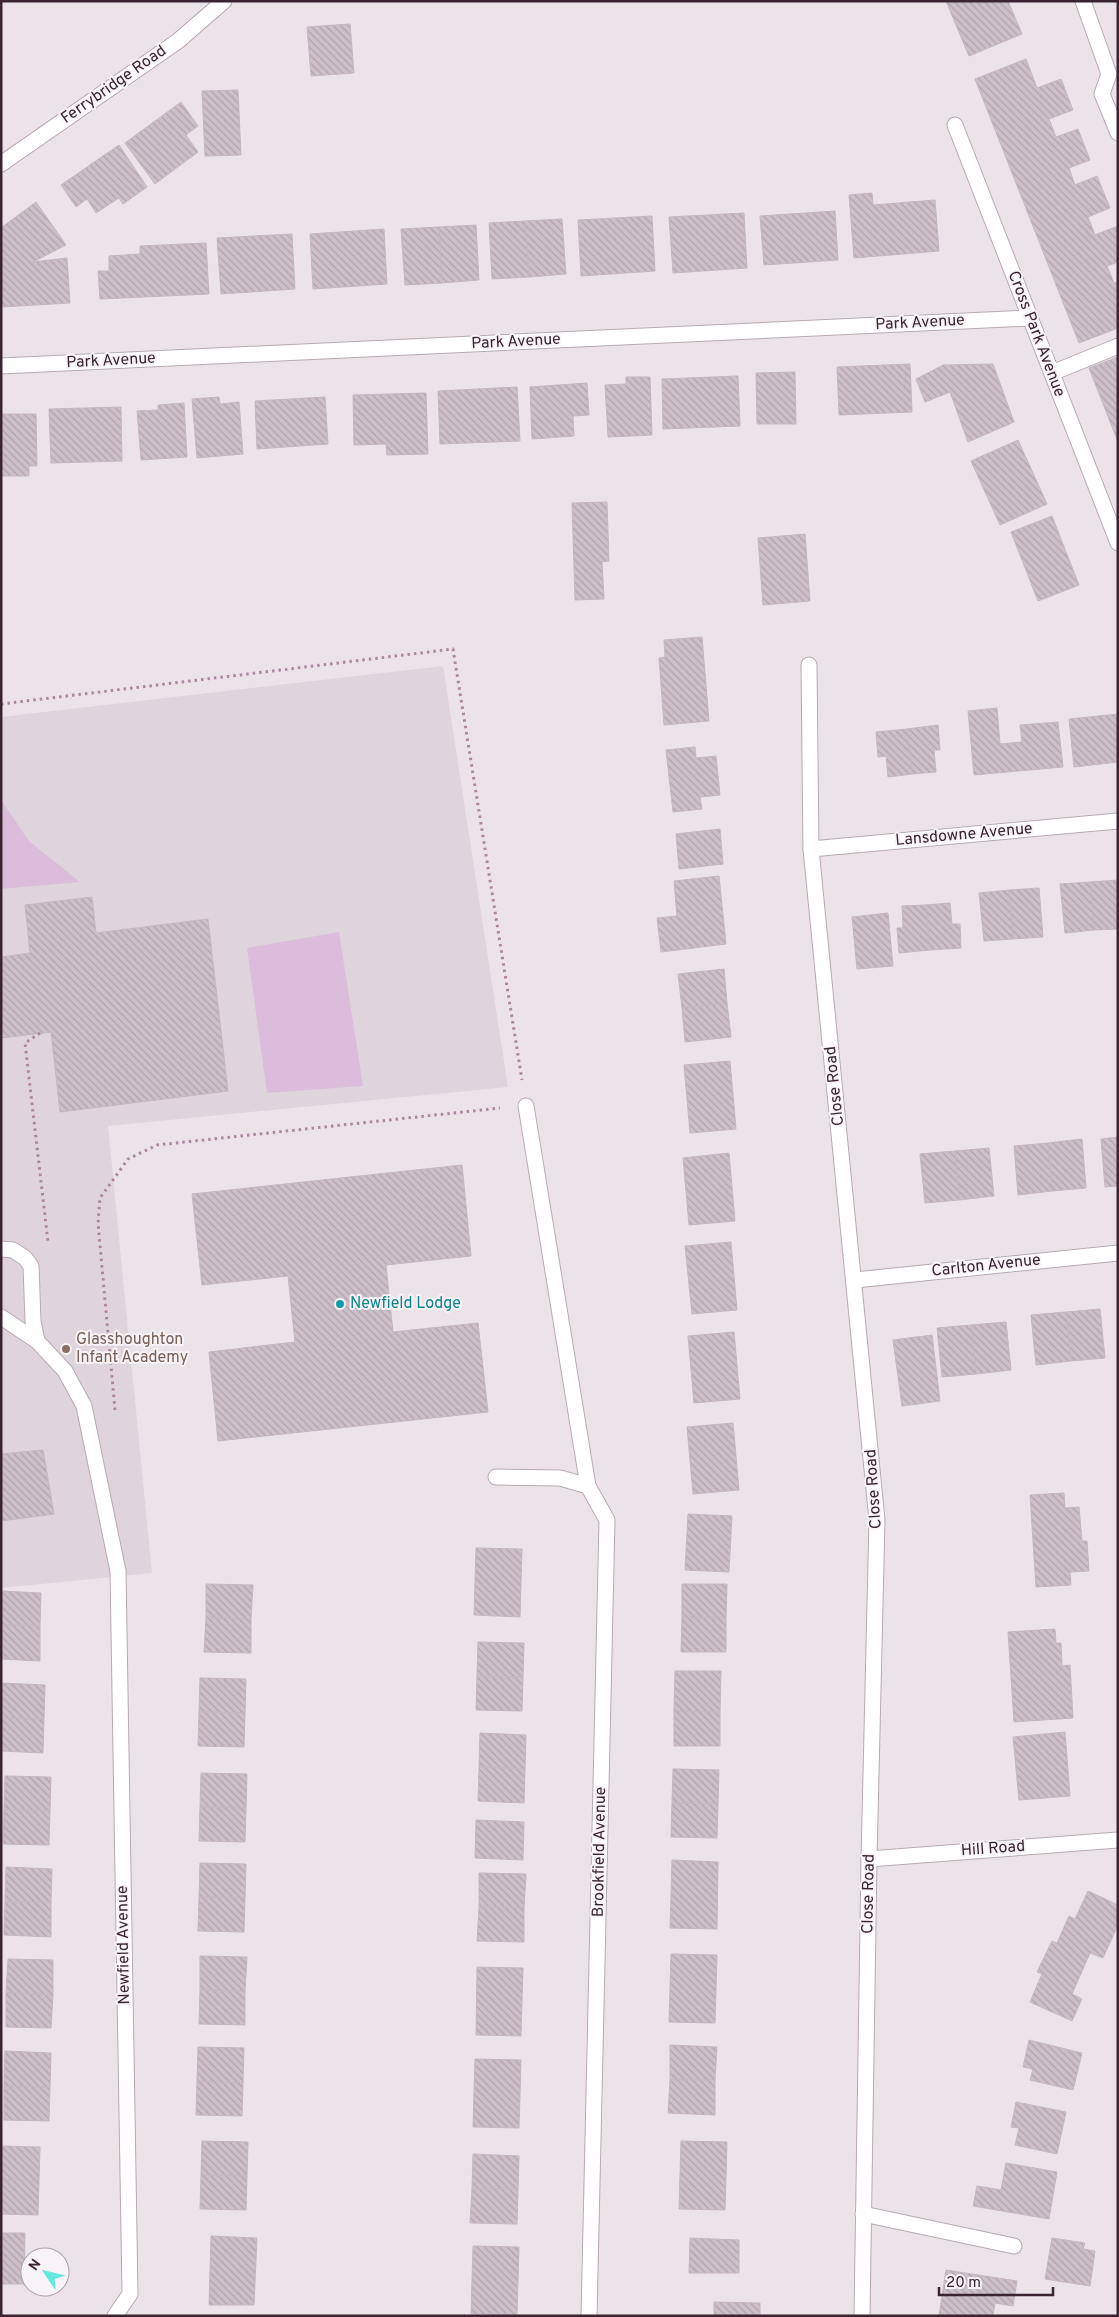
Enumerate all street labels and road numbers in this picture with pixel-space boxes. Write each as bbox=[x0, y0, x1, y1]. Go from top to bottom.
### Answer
street label: Ferrybridge Road bbox=[58, 41, 170, 129]
street label: Cross Park Avenue bbox=[1003, 268, 1069, 400]
street label: Park Avenue bbox=[875, 311, 965, 335]
street label: Park Avenue bbox=[471, 330, 561, 354]
street label: Park Avenue bbox=[66, 349, 156, 373]
street label: Lansdowne Avenue bbox=[895, 819, 1033, 851]
street label: Close Road bbox=[821, 1045, 849, 1127]
street label: Carlton Avenue bbox=[930, 1250, 1042, 1282]
street label: Close Road bbox=[861, 1448, 887, 1530]
street label: Brookfield Avenue bbox=[589, 1787, 611, 1917]
street label: Hill Road bbox=[960, 1837, 1026, 1861]
street label: Close Road bbox=[858, 1854, 880, 1934]
street label: Newfield Avenue bbox=[113, 1885, 135, 2005]

